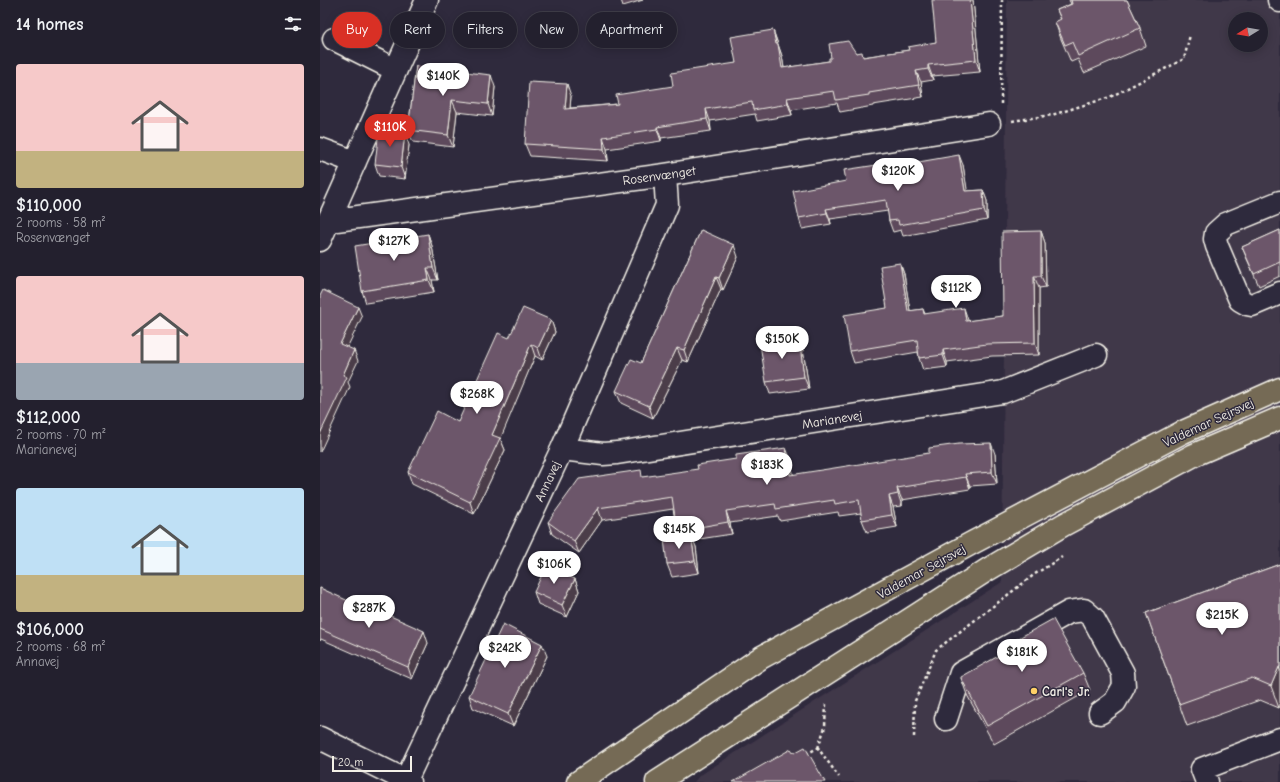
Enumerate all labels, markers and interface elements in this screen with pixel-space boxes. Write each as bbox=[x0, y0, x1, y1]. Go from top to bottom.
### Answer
chip: Buy bbox=[332, 12, 382, 48]
chip: Rent bbox=[390, 12, 445, 48]
chip: Filters bbox=[453, 12, 517, 48]
chip: New bbox=[525, 12, 578, 48]
chip: Apartment bbox=[586, 12, 677, 48]
north arrow bbox=[1228, 12, 1268, 52]
map controls bbox=[1228, 12, 1268, 52]
icon: filters bbox=[282, 13, 304, 35]
text: 14 homes bbox=[16, 15, 83, 34]
pin: $140K bbox=[415, 63, 471, 97]
text: $140K bbox=[426, 68, 460, 83]
icon: home bbox=[124, 90, 196, 162]
pin: $110K bbox=[362, 114, 418, 148]
text: $110K bbox=[374, 119, 406, 134]
pin: $120K bbox=[870, 158, 926, 192]
street label: Rosenvænget bbox=[622, 163, 698, 188]
text: $120K bbox=[881, 163, 915, 178]
text: $110,000 bbox=[16, 196, 82, 215]
text: 2 rooms · 58 m² bbox=[16, 215, 105, 230]
pin: $127K bbox=[366, 228, 422, 262]
text: Rosenvænget bbox=[16, 230, 90, 245]
text: $127K bbox=[378, 233, 410, 248]
pin: $112K bbox=[928, 275, 984, 309]
text: $112K bbox=[940, 280, 972, 295]
icon: home bbox=[124, 302, 196, 374]
pin: $150K bbox=[754, 326, 810, 360]
text: $150K bbox=[765, 331, 799, 346]
pin: $268K bbox=[449, 381, 505, 415]
text: $268K bbox=[459, 386, 495, 401]
street label: Valdemar Sejrsvej bbox=[1161, 395, 1256, 450]
street label: Marianevej bbox=[801, 407, 863, 432]
text: $112,000 bbox=[16, 408, 80, 427]
text: 2 rooms · 70 m² bbox=[16, 427, 105, 442]
text: Marianevej bbox=[16, 442, 77, 457]
pin: $183K bbox=[739, 452, 795, 486]
text: $183K bbox=[750, 457, 784, 472]
street label: Annavej bbox=[531, 458, 563, 504]
icon: home bbox=[124, 514, 196, 586]
pin: $145K bbox=[651, 516, 707, 550]
text: $145K bbox=[662, 521, 696, 536]
street label: Valdemar Sejrsvej bbox=[875, 541, 968, 602]
pin: $106K bbox=[526, 551, 582, 585]
text: $106K bbox=[537, 556, 571, 571]
pin: $287K bbox=[341, 595, 397, 629]
text: $287K bbox=[352, 600, 386, 615]
pin: $215K bbox=[1194, 602, 1250, 636]
text: $215K bbox=[1205, 607, 1239, 622]
text: $106,000 bbox=[16, 620, 84, 639]
pin: $242K bbox=[477, 635, 533, 669]
text: 2 rooms · 68 m² bbox=[16, 639, 105, 654]
pin: $181K bbox=[994, 639, 1050, 673]
text: $242K bbox=[488, 640, 522, 655]
text: $181K bbox=[1006, 644, 1038, 659]
text: Annavej bbox=[16, 654, 59, 669]
place label: Carl's Jr. bbox=[1042, 684, 1090, 699]
marker: Carl's Jr. bbox=[1029, 686, 1039, 696]
scale bar bbox=[332, 754, 412, 773]
text: 20 m bbox=[338, 756, 363, 769]

